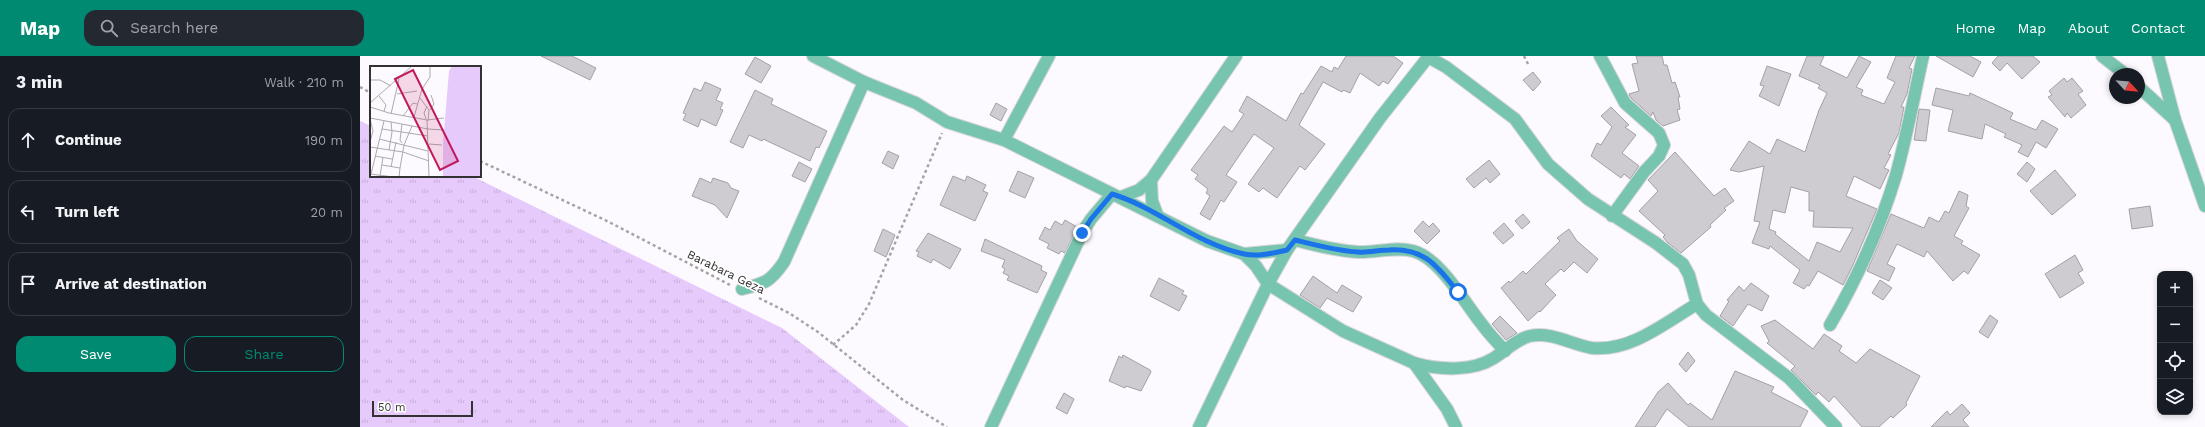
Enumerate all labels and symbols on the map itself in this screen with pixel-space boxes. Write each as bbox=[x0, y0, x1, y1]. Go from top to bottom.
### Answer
inset map bbox=[370, 66, 481, 177]
north arrow bbox=[2109, 68, 2145, 104]
route end bbox=[1073, 224, 1091, 242]
street label: Barabara Geza bbox=[685, 247, 767, 297]
route start bbox=[1449, 283, 1467, 301]
scale bar bbox=[372, 399, 473, 418]

